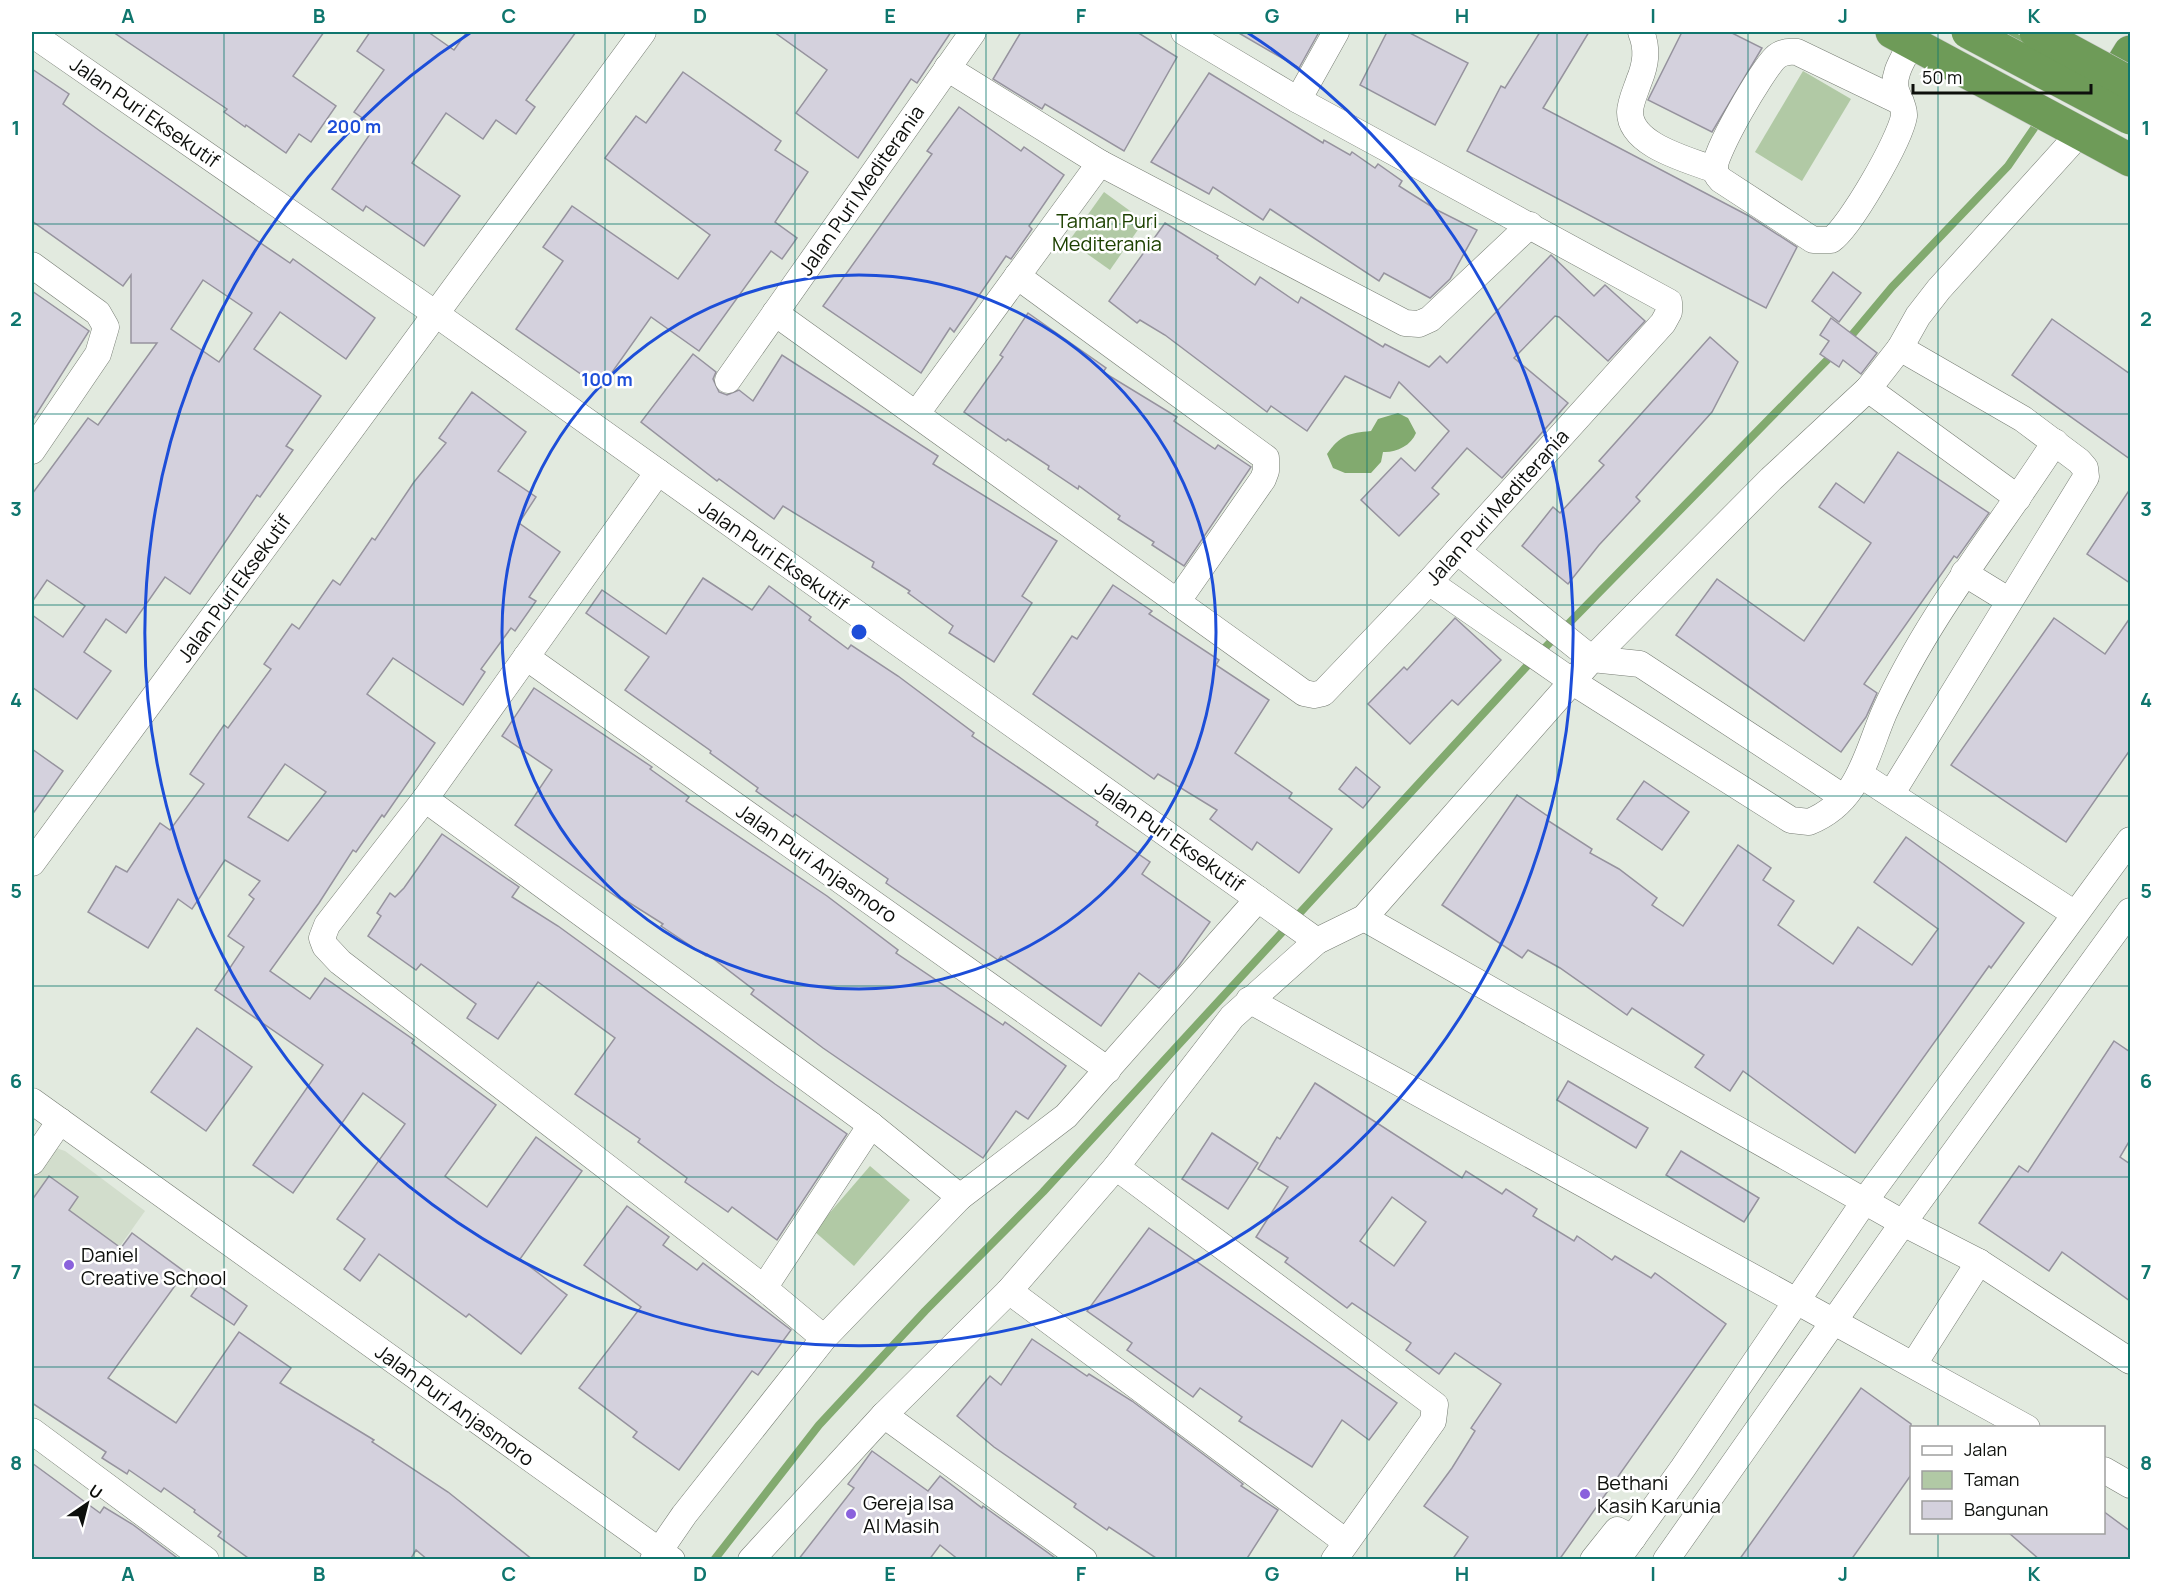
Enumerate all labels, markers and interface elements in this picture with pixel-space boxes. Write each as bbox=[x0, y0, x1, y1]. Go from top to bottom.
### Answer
text: A bbox=[121, 2, 135, 29]
text: B bbox=[313, 2, 326, 29]
text: C bbox=[502, 2, 516, 29]
text: D bbox=[693, 2, 707, 29]
text: E bbox=[884, 2, 896, 29]
text: F bbox=[1076, 2, 1087, 29]
text: G bbox=[1265, 2, 1280, 29]
text: H bbox=[1455, 2, 1469, 29]
text: I bbox=[1650, 2, 1656, 29]
text: J bbox=[1838, 2, 1848, 29]
text: K bbox=[2028, 2, 2041, 29]
street label: Jalan Puri Eksekutif bbox=[65, 50, 225, 174]
scale bar bbox=[1913, 57, 2092, 95]
text: 50 m bbox=[1922, 65, 1962, 89]
street label: Jalan Puri Mediterania bbox=[792, 100, 930, 280]
text: 1 bbox=[12, 114, 20, 141]
text: 200 m bbox=[327, 114, 381, 138]
text: 1 bbox=[2142, 114, 2150, 141]
park label: Taman Puri Mediterania bbox=[1052, 207, 1162, 257]
text: 2 bbox=[10, 305, 22, 332]
text: 2 bbox=[2140, 305, 2152, 332]
text: 100 m bbox=[581, 367, 633, 391]
street label: Jalan Puri Mediterania bbox=[1419, 423, 1575, 591]
street label: Jalan Puri Eksekutif bbox=[694, 493, 854, 617]
text: 3 bbox=[10, 495, 22, 522]
text: 3 bbox=[2140, 495, 2152, 522]
street label: Jalan Puri Eksekutif bbox=[171, 509, 297, 667]
centre of rings bbox=[849, 622, 869, 642]
text: 4 bbox=[10, 686, 22, 713]
text: 4 bbox=[2140, 686, 2152, 713]
street label: Jalan Puri Eksekutif bbox=[1090, 774, 1250, 898]
street label: Jalan Puri Anjasmoro bbox=[731, 797, 903, 929]
text: 5 bbox=[10, 877, 22, 904]
text: 5 bbox=[2140, 877, 2152, 904]
text: 6 bbox=[10, 1067, 22, 1094]
text: 6 bbox=[2140, 1067, 2152, 1094]
place label: Daniel Creative School bbox=[81, 1241, 227, 1291]
text: 7 bbox=[11, 1258, 21, 1285]
marker: Daniel Creative School bbox=[62, 1258, 76, 1272]
text: 7 bbox=[2141, 1258, 2151, 1285]
street label: Jalan Puri Anjasmoro bbox=[370, 1338, 540, 1472]
legend bbox=[1910, 1426, 2105, 1534]
text: Jalan bbox=[1964, 1437, 2007, 1461]
text: 8 bbox=[10, 1449, 22, 1476]
text: 8 bbox=[2140, 1449, 2152, 1476]
text: Taman bbox=[1964, 1467, 2019, 1491]
place label: Bethani Kasih Karunia bbox=[1597, 1469, 1721, 1519]
north arrow bbox=[57, 1474, 117, 1534]
text: U bbox=[85, 1479, 107, 1504]
marker: Bethani Kasih Karunia bbox=[1578, 1487, 1592, 1501]
place label: Gereja Isa Al Masih bbox=[863, 1489, 954, 1539]
text: Bangunan bbox=[1964, 1497, 2048, 1521]
marker: Gereja Isa Al Masih bbox=[844, 1507, 858, 1521]
text: A bbox=[121, 1560, 135, 1587]
text: B bbox=[313, 1560, 326, 1587]
text: C bbox=[502, 1560, 516, 1587]
text: D bbox=[693, 1560, 707, 1587]
text: E bbox=[884, 1560, 896, 1587]
text: F bbox=[1076, 1560, 1087, 1587]
text: G bbox=[1265, 1560, 1280, 1587]
text: H bbox=[1455, 1560, 1469, 1587]
text: I bbox=[1650, 1560, 1656, 1587]
text: J bbox=[1838, 1560, 1848, 1587]
text: K bbox=[2028, 1560, 2041, 1587]

